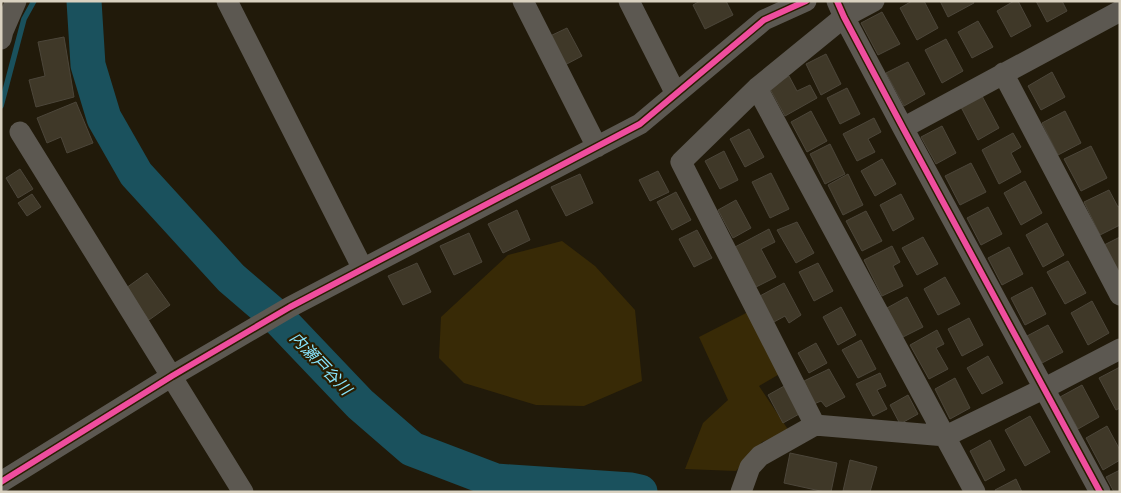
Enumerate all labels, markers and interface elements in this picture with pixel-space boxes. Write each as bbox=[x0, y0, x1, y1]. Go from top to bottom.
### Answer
water label: 内瀬戸谷川 bbox=[285, 327, 358, 401]

